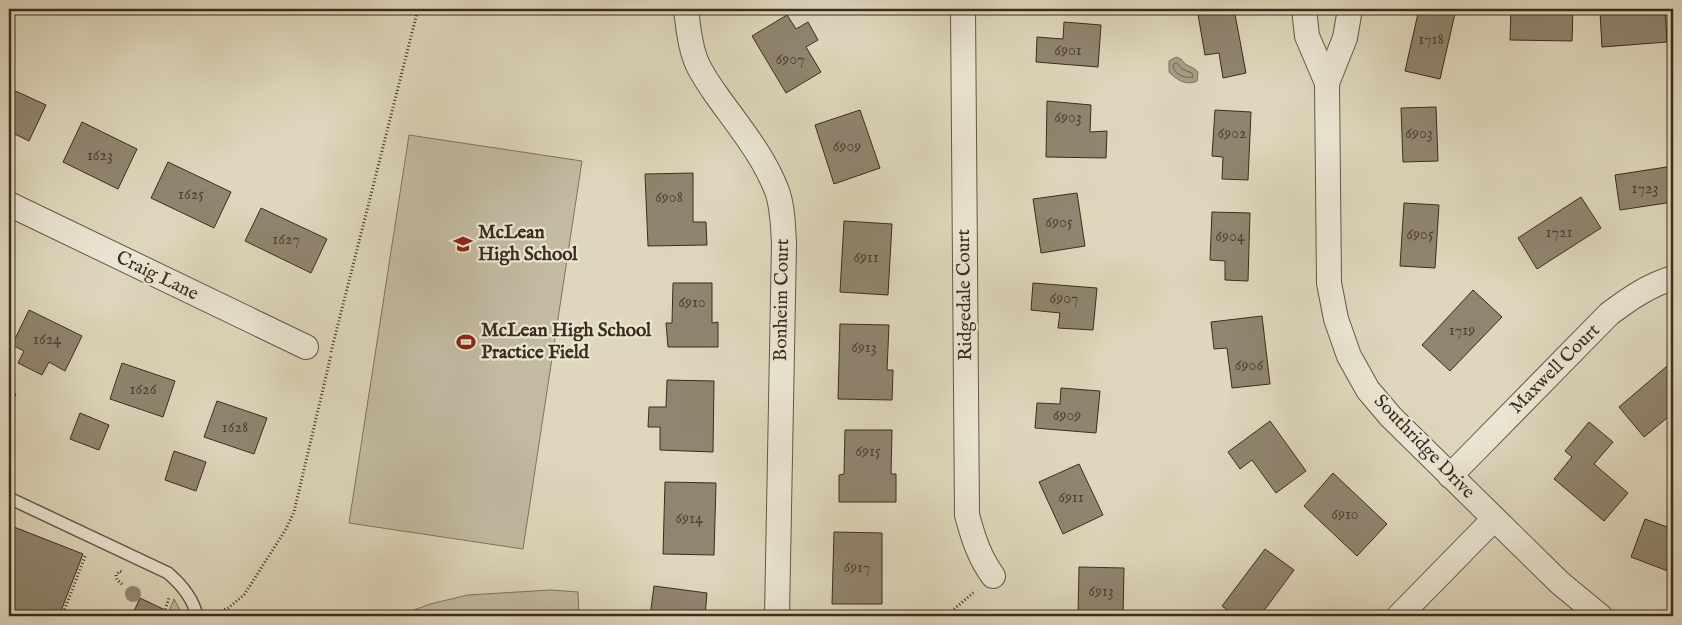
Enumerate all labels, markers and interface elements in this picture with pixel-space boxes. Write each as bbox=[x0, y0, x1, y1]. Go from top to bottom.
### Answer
house number: 1718 bbox=[1418, 30, 1444, 50]
house number: 6901 bbox=[1054, 41, 1082, 61]
house number: 6907 bbox=[775, 50, 805, 70]
house number: 6903 bbox=[1054, 108, 1082, 128]
house number: 6902 bbox=[1217, 124, 1247, 144]
house number: 6903 bbox=[1405, 124, 1433, 144]
house number: 6909 bbox=[833, 137, 861, 157]
house number: 1623 bbox=[87, 146, 113, 166]
house number: 1723 bbox=[1632, 179, 1658, 199]
house number: 1625 bbox=[178, 185, 204, 205]
house number: 6908 bbox=[655, 188, 683, 208]
house number: 6905 bbox=[1045, 213, 1073, 233]
place label: McLean High School bbox=[478, 221, 578, 267]
house number: 1721 bbox=[1546, 223, 1572, 243]
house number: 6905 bbox=[1406, 225, 1434, 245]
house number: 6904 bbox=[1215, 227, 1245, 247]
street label: Ridgedale Court bbox=[952, 228, 978, 361]
house number: 1627 bbox=[272, 230, 300, 250]
school or university icon: McLean High School bbox=[452, 233, 474, 255]
street label: Bonheim Court bbox=[769, 238, 795, 362]
street label: Craig Lane bbox=[112, 246, 202, 306]
house number: 6911 bbox=[853, 248, 879, 268]
house number: 6907 bbox=[1049, 289, 1079, 309]
house number: 6910 bbox=[678, 293, 706, 313]
street label: Maxwell Court bbox=[1505, 318, 1606, 419]
place label: McLean High School Practice Field bbox=[481, 319, 652, 365]
house number: 1719 bbox=[1449, 321, 1475, 341]
house number: 1624 bbox=[33, 330, 61, 350]
sports icon: McLean High School Practice Field bbox=[455, 331, 477, 353]
house number: 6913 bbox=[851, 338, 877, 358]
house number: 6906 bbox=[1235, 356, 1263, 376]
house number: 1626 bbox=[130, 380, 157, 400]
street label: Southridge Drive bbox=[1368, 390, 1480, 504]
house number: 6909 bbox=[1053, 406, 1081, 426]
house number: 1628 bbox=[222, 418, 248, 438]
house number: 6915 bbox=[855, 442, 881, 462]
house number: 6911 bbox=[1058, 488, 1084, 508]
house number: 6910 bbox=[1331, 505, 1359, 525]
house number: 6914 bbox=[675, 509, 703, 529]
house number: 6917 bbox=[843, 558, 871, 578]
house number: 6913 bbox=[1088, 582, 1114, 602]

